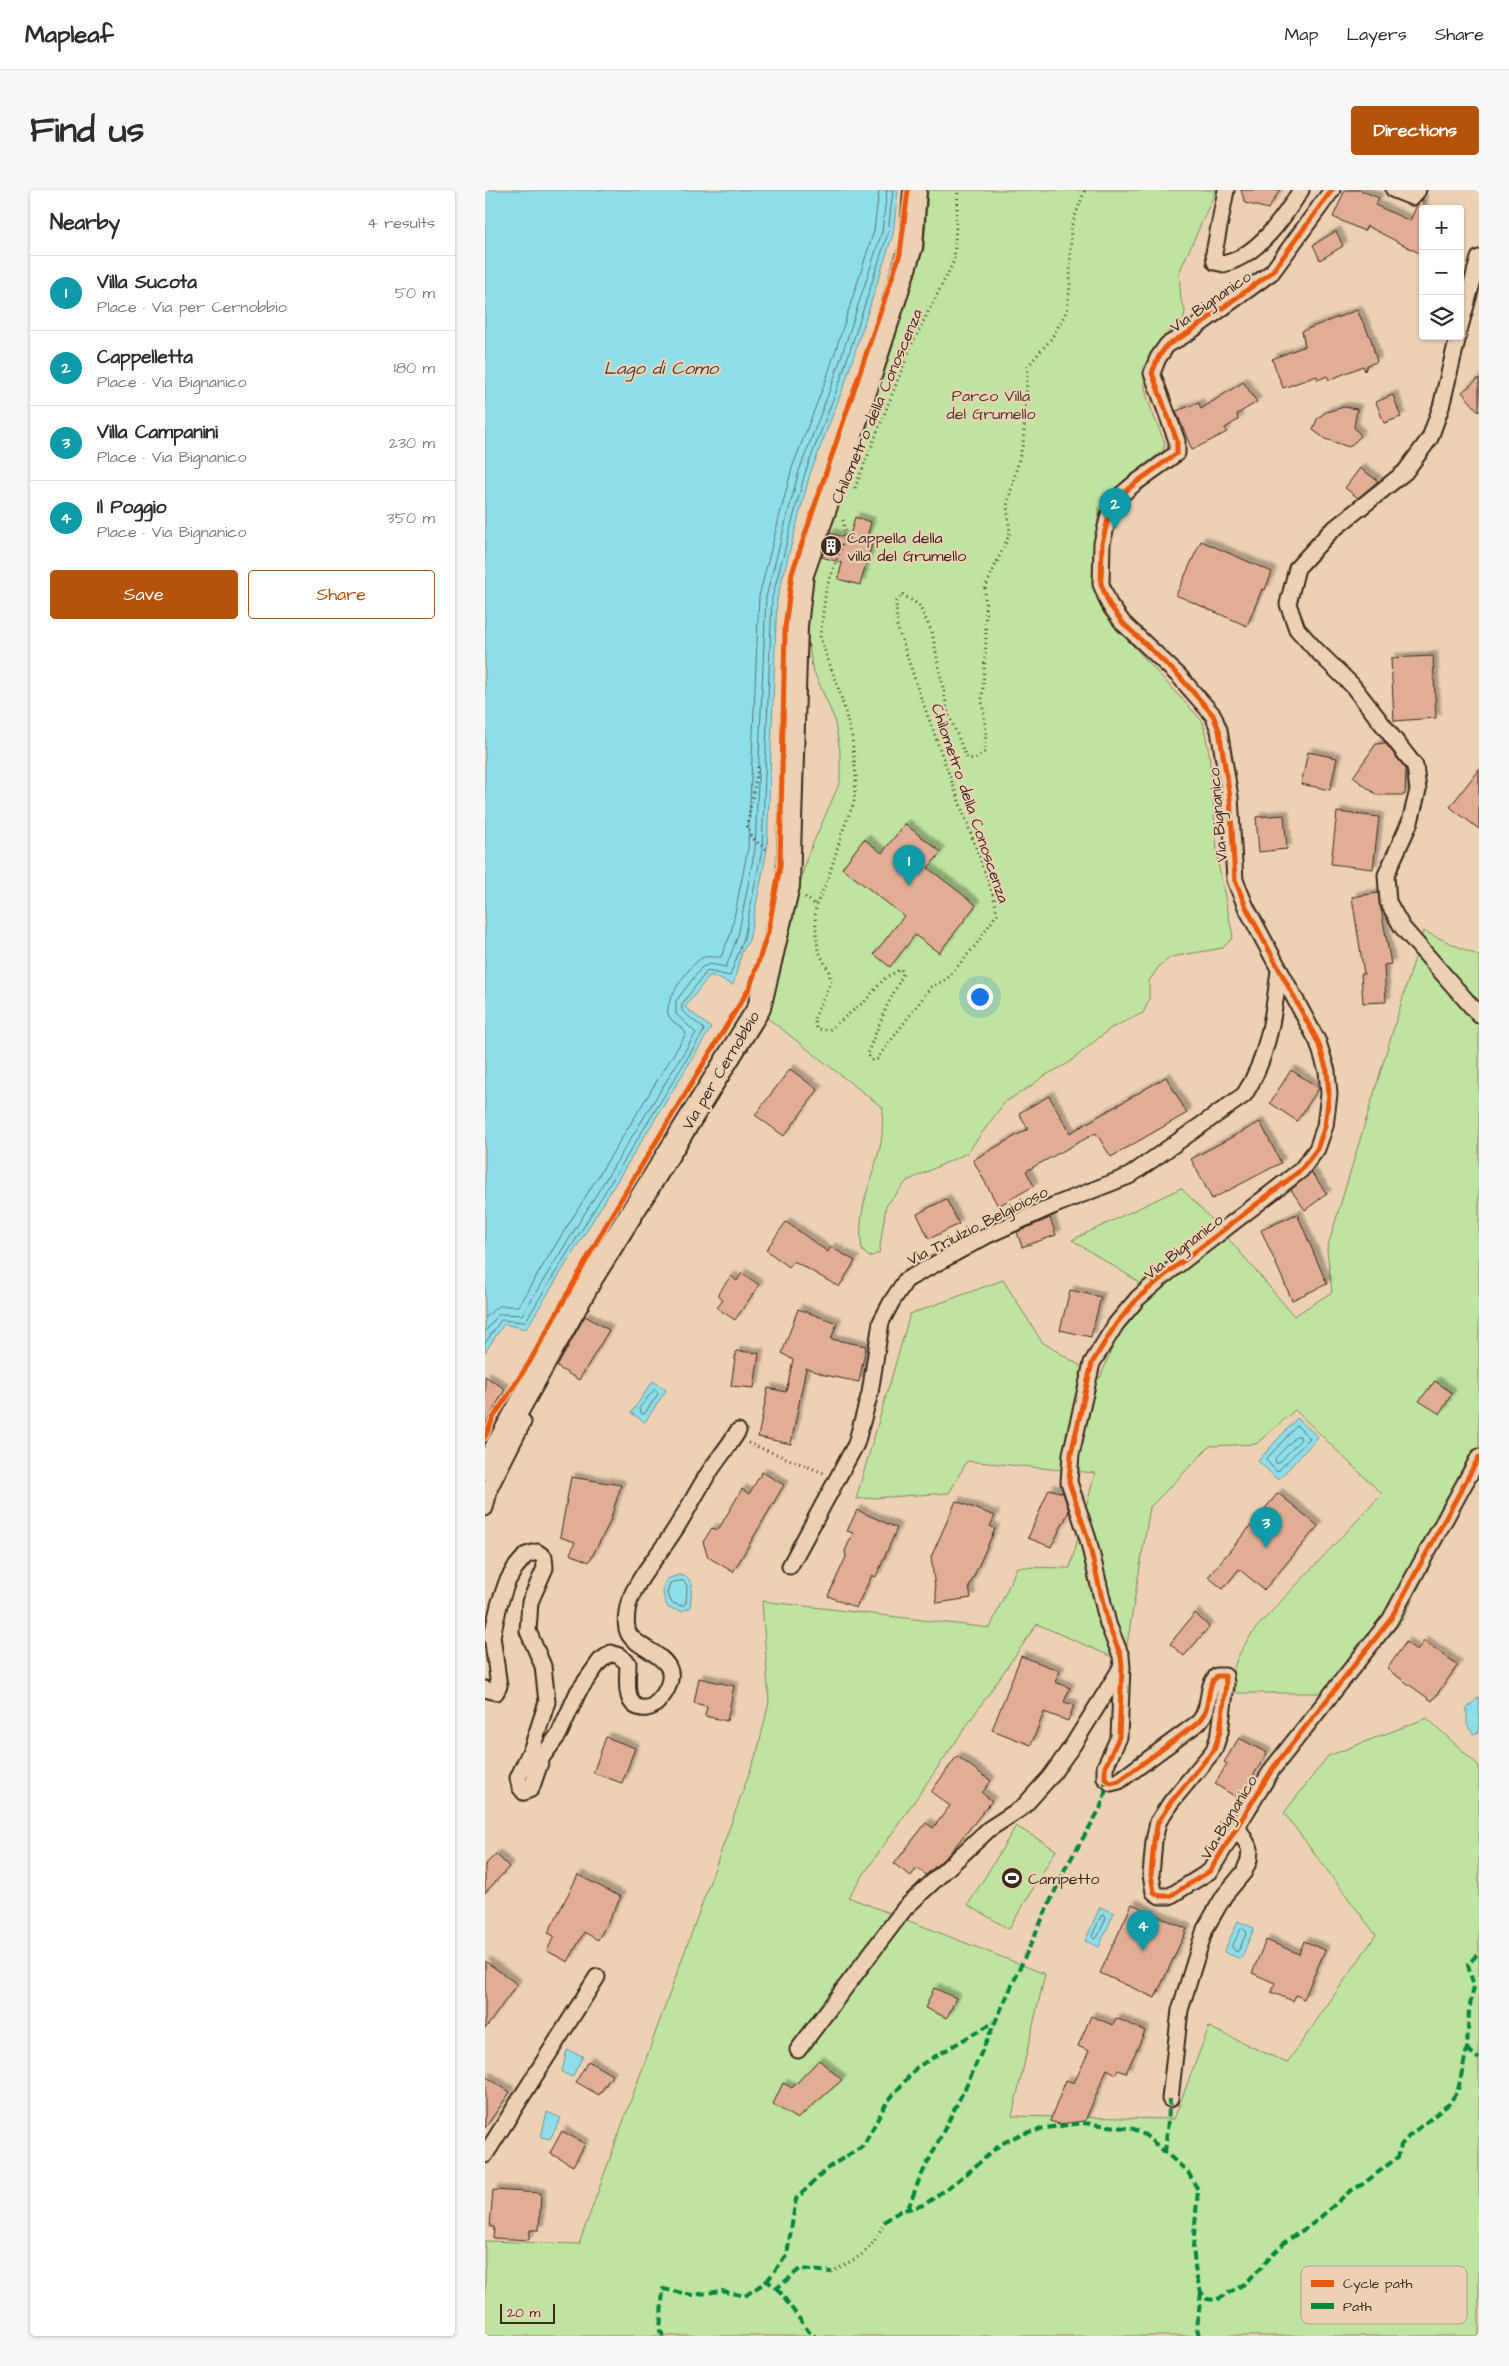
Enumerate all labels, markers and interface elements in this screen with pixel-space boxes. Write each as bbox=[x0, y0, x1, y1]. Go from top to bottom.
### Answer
text: Mapleaf bbox=[25, 18, 114, 52]
text: Map bbox=[1284, 22, 1318, 47]
text: Layers bbox=[1346, 22, 1407, 47]
text: Share bbox=[1435, 22, 1484, 47]
text: Find us bbox=[30, 106, 144, 155]
button: Directions bbox=[1351, 106, 1479, 155]
map controls bbox=[1419, 205, 1464, 340]
button: + bbox=[1419, 205, 1464, 250]
text: Nearby bbox=[50, 208, 120, 237]
text: 4 results bbox=[367, 212, 435, 234]
button: − bbox=[1419, 250, 1464, 295]
street label: Via Bignanico bbox=[1165, 266, 1256, 339]
text: Villa Sucota bbox=[97, 269, 197, 296]
text: 1 bbox=[65, 282, 67, 304]
text: 50 m bbox=[395, 282, 435, 304]
button: layers bbox=[1419, 295, 1464, 340]
text: Place · Via per Cernobbio bbox=[97, 296, 287, 318]
street label: Chilometro della Conoscenza bbox=[826, 306, 928, 507]
text: Cappelletta bbox=[97, 344, 193, 371]
water label: Lago di Como bbox=[604, 356, 720, 382]
text: 2 bbox=[61, 357, 71, 379]
text: 180 m bbox=[394, 357, 435, 379]
text: Place · Via Bignanico bbox=[97, 371, 246, 393]
park label: Parco Villa del Grumello bbox=[947, 385, 1035, 425]
text: Villa Campanini bbox=[97, 419, 218, 446]
text: 3 bbox=[62, 432, 70, 454]
text: 230 m bbox=[389, 432, 435, 454]
text: Place · Via Bignanico bbox=[97, 446, 246, 468]
pin: 2 bbox=[1099, 488, 1131, 529]
text: Il Poggio bbox=[97, 494, 166, 521]
text: 4 bbox=[61, 507, 71, 529]
text: 350 m bbox=[387, 507, 435, 529]
text: Place · Via Bignanico bbox=[97, 521, 246, 543]
place label: Cappella della villa del Grumello bbox=[847, 527, 966, 567]
building icon: Cappella della villa del Grumello bbox=[819, 534, 843, 558]
button: Save bbox=[50, 570, 238, 619]
button: Share bbox=[248, 570, 435, 619]
street label: Chilometro della Conoscenza bbox=[926, 701, 1015, 906]
street label: Via Bignanico bbox=[1203, 767, 1234, 863]
pin: 1 bbox=[893, 845, 925, 886]
your location bbox=[967, 984, 993, 1010]
street label: Via per Cernobbio bbox=[677, 1007, 765, 1134]
street label: Via Triulzio Belgioioso bbox=[903, 1181, 1052, 1272]
street label: Via Bignanico bbox=[1140, 1209, 1228, 1285]
pin: 3 bbox=[1250, 1507, 1282, 1548]
street label: Via Bignanico bbox=[1195, 1771, 1264, 1864]
sports icon: Campetto bbox=[1000, 1866, 1024, 1890]
place label: Campetto bbox=[1028, 1868, 1099, 1890]
pin: 4 bbox=[1127, 1910, 1159, 1951]
legend bbox=[1301, 2266, 1467, 2324]
text: Cycle path bbox=[1343, 2274, 1412, 2294]
text: Path bbox=[1343, 2297, 1372, 2317]
scale bar bbox=[500, 2301, 555, 2324]
text: 20 m bbox=[507, 2303, 540, 2323]

